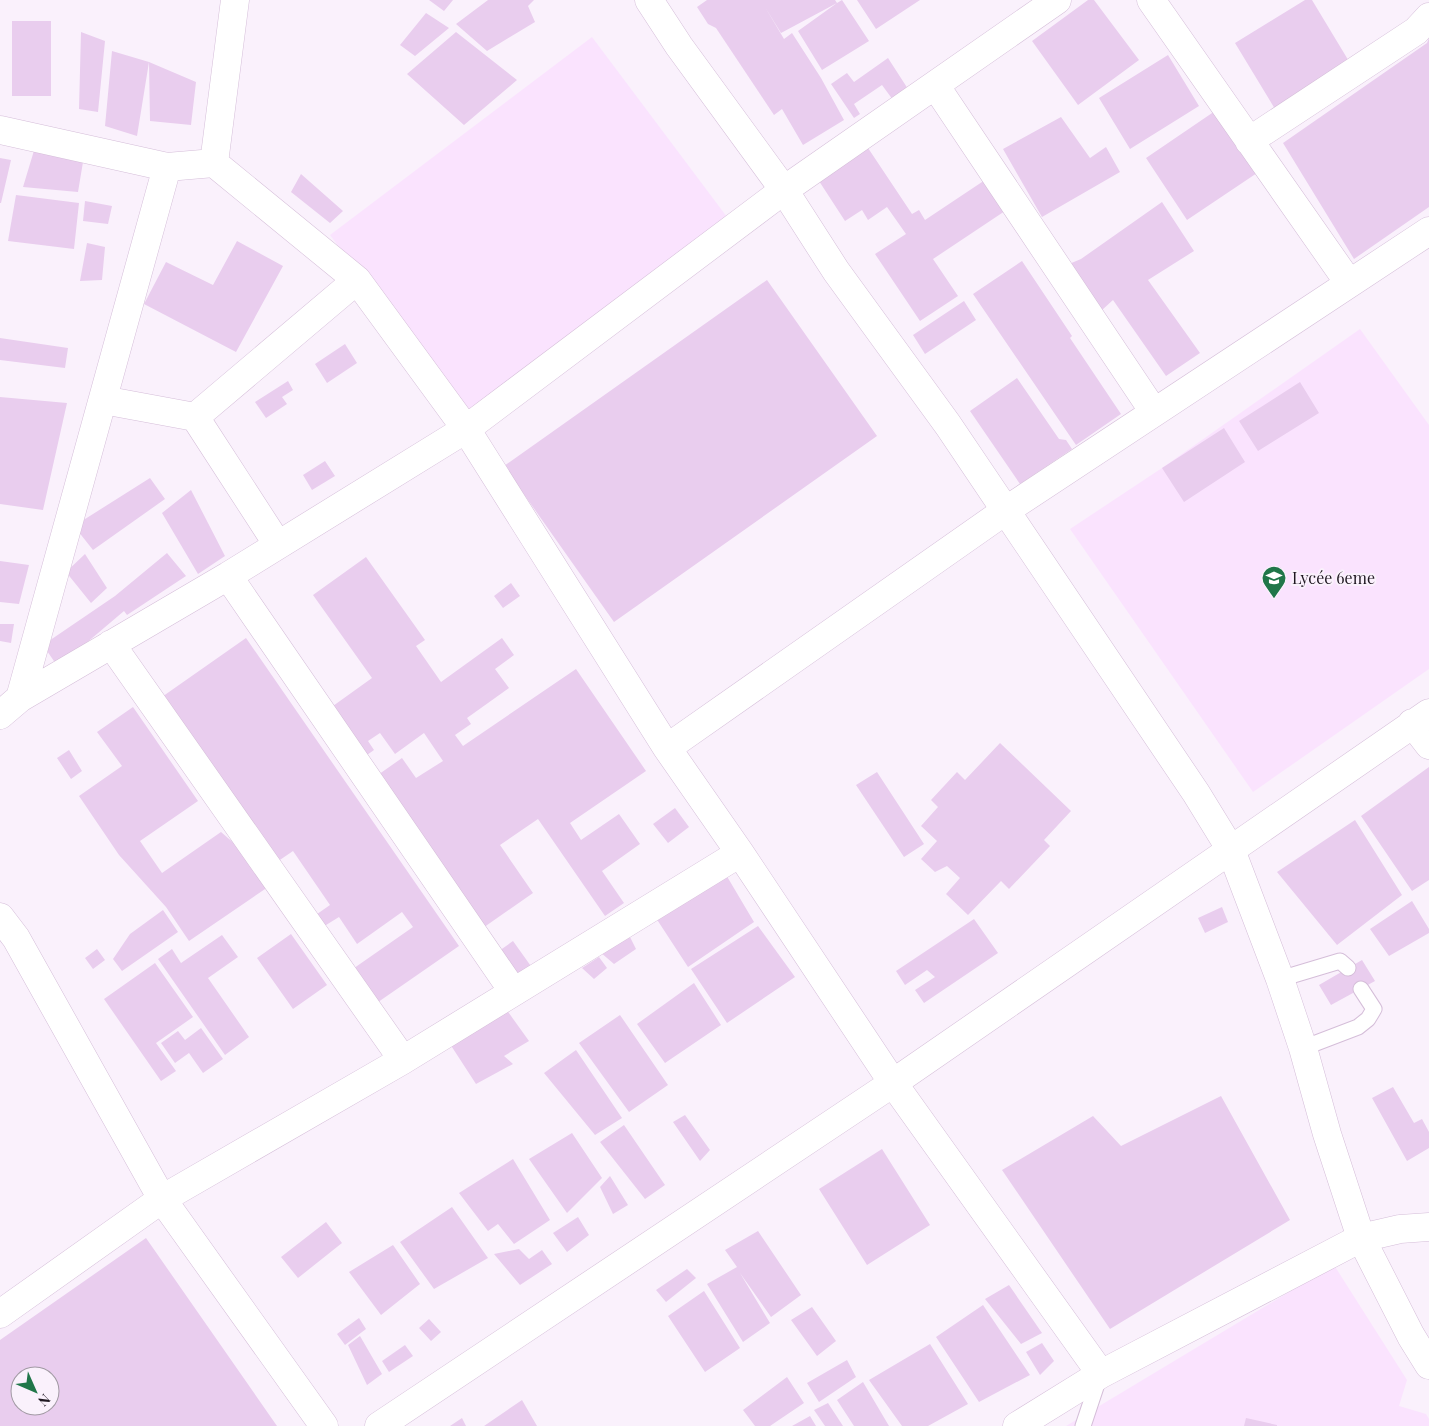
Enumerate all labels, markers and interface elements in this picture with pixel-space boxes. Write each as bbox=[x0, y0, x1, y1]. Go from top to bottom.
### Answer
school or university icon: Lycée 6eme bbox=[1261, 565, 1287, 599]
place label: Lycée 6eme bbox=[1292, 567, 1375, 588]
north arrow bbox=[10, 1366, 60, 1416]
text: N bbox=[34, 1390, 55, 1411]

